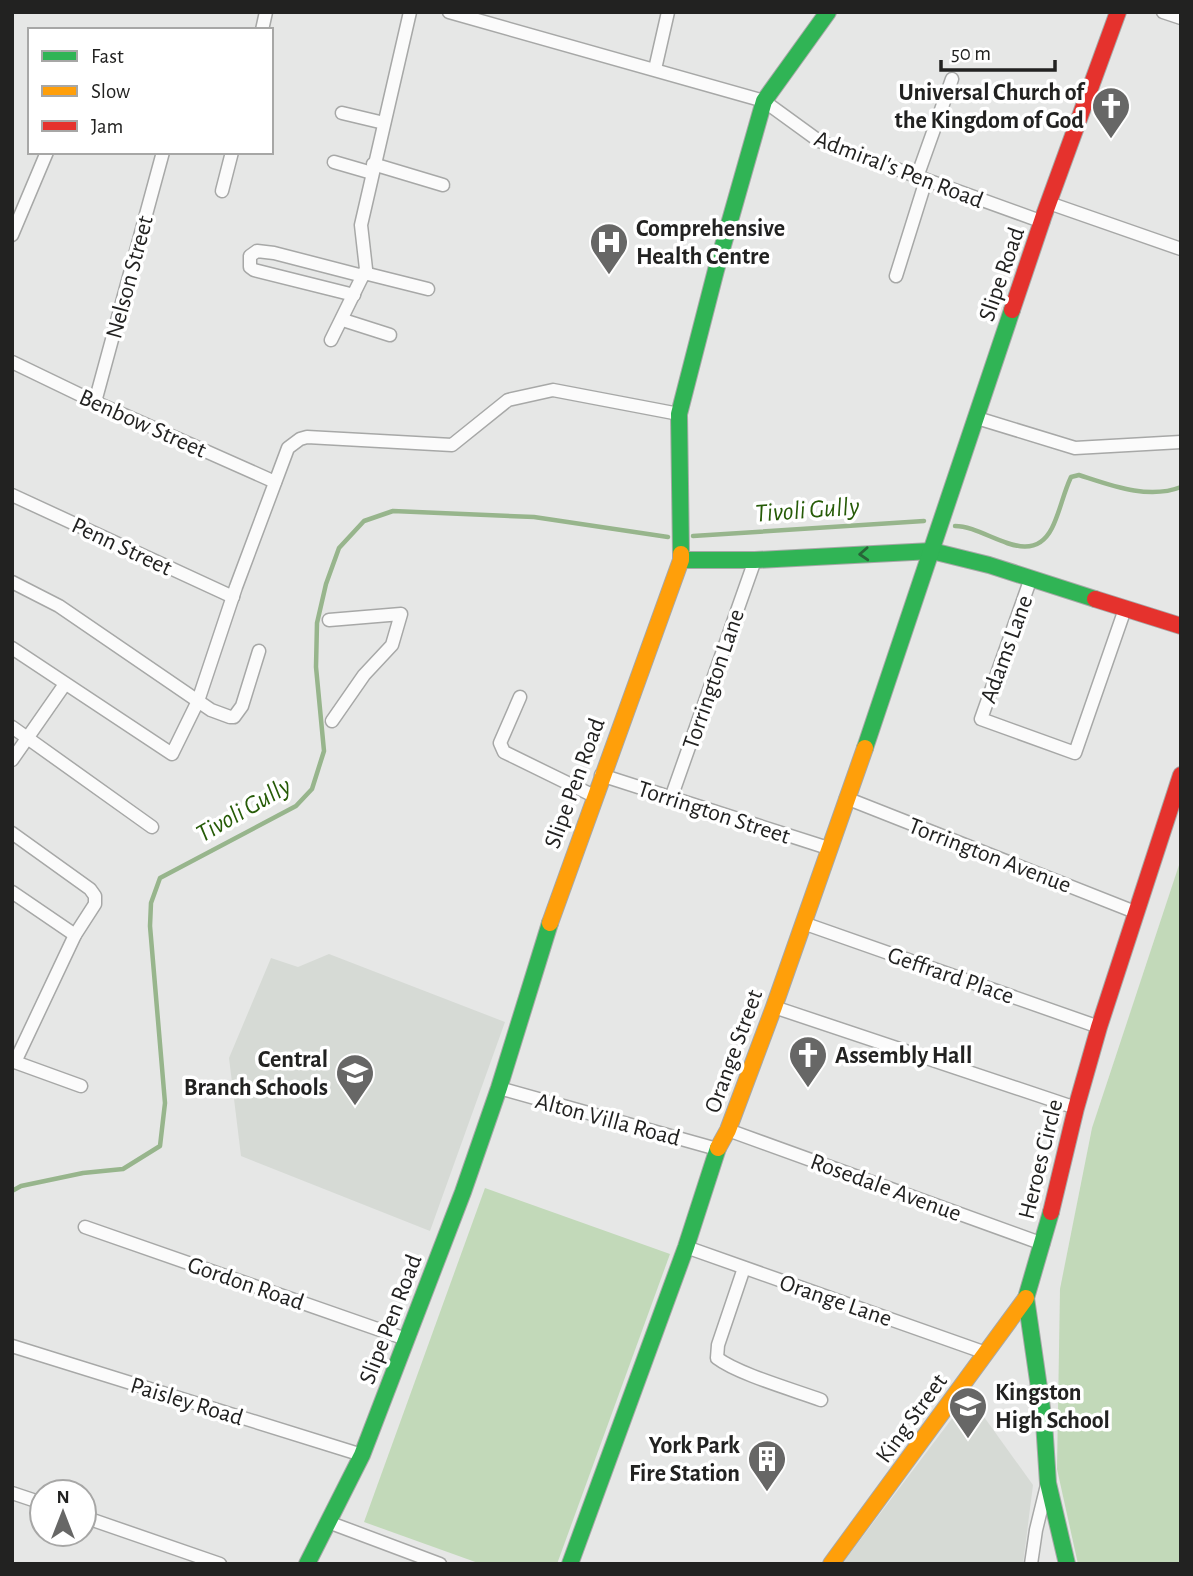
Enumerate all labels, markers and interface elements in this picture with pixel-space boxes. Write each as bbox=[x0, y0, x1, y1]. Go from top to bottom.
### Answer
legend bbox=[28, 28, 273, 154]
scale bar bbox=[941, 28, 1055, 72]
text: 50 m bbox=[951, 43, 991, 64]
text: Fast bbox=[91, 46, 124, 67]
text: Slow bbox=[91, 81, 130, 102]
place label: Universal Church of the Kingdom of God bbox=[895, 81, 1086, 133]
church icon: Universal Church of the Kingdom of God bbox=[1090, 85, 1132, 140]
text: Jam bbox=[91, 116, 123, 137]
street label: Admiral's Pen Road bbox=[811, 127, 986, 213]
street label: Nelson Street bbox=[102, 213, 158, 341]
place label: Comprehensive Health Centre bbox=[636, 217, 785, 269]
hospital icon: Comprehensive Health Centre bbox=[588, 221, 630, 276]
street label: Slipe Road bbox=[975, 224, 1029, 324]
street label: Benbow Street bbox=[75, 385, 210, 463]
water label: Tivoli Gully bbox=[754, 493, 861, 527]
street label: Penn Street bbox=[68, 513, 176, 581]
one-way arrow bbox=[858, 547, 869, 562]
street label: Adams Lane bbox=[976, 592, 1038, 707]
street label: Torrington Lane bbox=[679, 606, 749, 753]
street label: Slipe Pen Road bbox=[540, 715, 610, 852]
water label: Tivoli Gully bbox=[192, 772, 296, 847]
street label: Torrington Street bbox=[634, 777, 793, 849]
street label: Torrington Avenue bbox=[905, 814, 1074, 898]
street label: Geffrard Place bbox=[884, 943, 1017, 1009]
street label: Orange Street bbox=[701, 986, 767, 1116]
church icon: Assembly Hall bbox=[787, 1034, 829, 1089]
place label: Assembly Hall bbox=[835, 1044, 972, 1068]
place label: Central Branch Schools bbox=[184, 1048, 328, 1100]
school or university icon: Central Branch Schools bbox=[334, 1052, 376, 1107]
street label: Alton Villa Road bbox=[533, 1089, 683, 1151]
street label: Heroes Circle bbox=[1014, 1097, 1067, 1222]
street label: Rosedale Avenue bbox=[807, 1150, 964, 1226]
street label: Slipe Pen Road bbox=[355, 1251, 427, 1387]
street label: Gordon Road bbox=[184, 1253, 307, 1315]
street label: Orange Lane bbox=[776, 1271, 895, 1331]
street label: King Street bbox=[872, 1369, 952, 1467]
street label: Paisley Road bbox=[127, 1373, 246, 1430]
place label: Kingston High School bbox=[995, 1381, 1110, 1433]
school or university icon: Kingston High School bbox=[947, 1385, 989, 1440]
place label: York Park Fire Station bbox=[629, 1434, 740, 1486]
building icon: York Park Fire Station bbox=[746, 1438, 788, 1493]
north arrow bbox=[28, 1478, 98, 1548]
text: N bbox=[56, 1488, 70, 1507]

